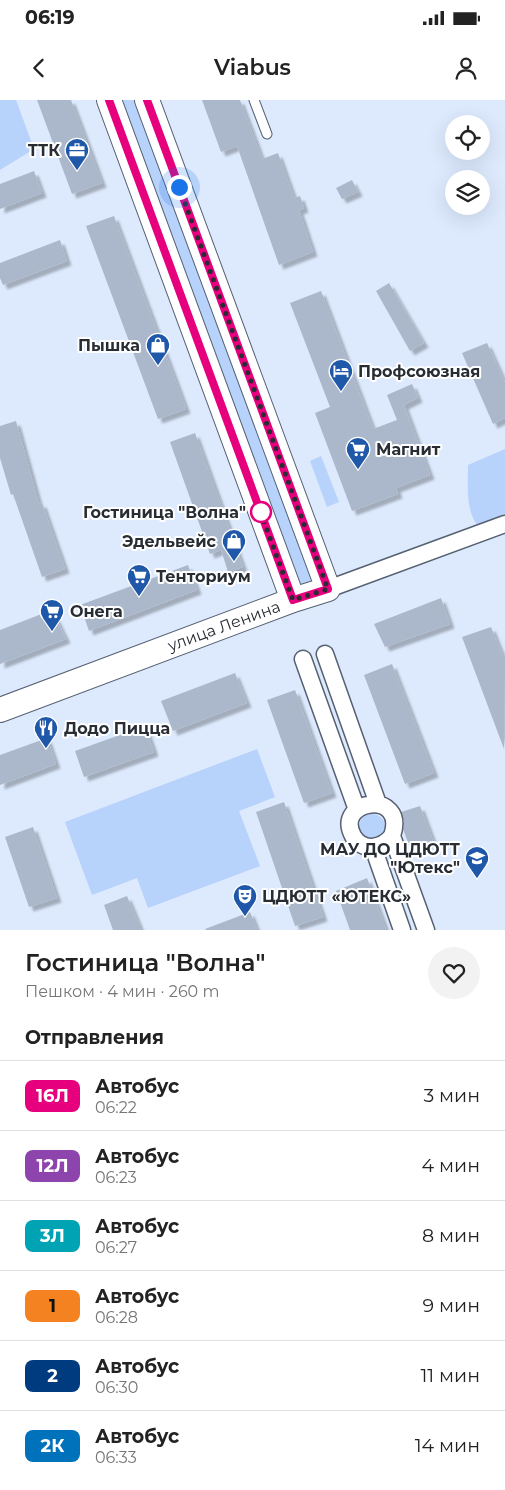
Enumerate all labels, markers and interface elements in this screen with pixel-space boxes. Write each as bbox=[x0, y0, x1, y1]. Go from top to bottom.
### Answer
text: 06:19 bbox=[25, 6, 75, 29]
icon: back bbox=[25, 54, 53, 82]
text: Viabus bbox=[214, 54, 291, 81]
icon: person bbox=[452, 54, 480, 82]
map controls bbox=[445, 115, 490, 215]
button: locate bbox=[445, 115, 490, 160]
office icon: ТТК bbox=[64, 137, 90, 171]
place label: ТТК bbox=[28, 141, 60, 160]
button: layers bbox=[445, 170, 490, 215]
your location bbox=[167, 175, 192, 200]
shop icon: Пышка bbox=[145, 332, 171, 366]
place label: Пышка bbox=[78, 336, 140, 355]
hotel icon: Профсоюзная bbox=[328, 358, 354, 392]
place label: Профсоюзная bbox=[358, 362, 480, 381]
supermarket icon: Магнит bbox=[345, 436, 371, 470]
place label: Магнит bbox=[376, 440, 441, 459]
marker: Гостиница "Волна" bbox=[250, 501, 272, 523]
place label: Гостиница "Волна" bbox=[83, 503, 246, 522]
shop icon: Эдельвейс bbox=[221, 528, 247, 562]
place label: Эдельвейс bbox=[122, 532, 217, 551]
supermarket icon: Тенториум bbox=[126, 563, 152, 597]
place label: Тенториум bbox=[156, 567, 251, 586]
street label: улица Ленина bbox=[164, 597, 283, 656]
supermarket icon: Онега bbox=[39, 598, 65, 632]
place label: Онега bbox=[70, 602, 123, 621]
restaurant icon: Додо Пицца bbox=[33, 715, 59, 749]
place label: Додо Пицца bbox=[64, 719, 170, 738]
place label: МАУ ДО ЦДЮТТ "Ютекс" bbox=[320, 840, 460, 877]
school or university icon: МАУ ДО ЦДЮТТ "Ютекс" bbox=[464, 845, 490, 879]
theatre icon: ЦДЮТТ «ЮТЕКС» bbox=[232, 883, 258, 917]
place label: ЦДЮТТ «ЮТЕКС» bbox=[262, 887, 411, 906]
button: heart bbox=[428, 947, 480, 999]
text: Гостиница "Волна" bbox=[25, 948, 265, 977]
text: Пешком · 4 мин · 260 m bbox=[25, 982, 219, 1001]
text: Отправления bbox=[25, 1026, 164, 1049]
text: Автобус bbox=[95, 1075, 179, 1098]
text: 3 мин bbox=[423, 1084, 480, 1107]
text: 16Л bbox=[36, 1085, 69, 1107]
text: 06:22 bbox=[95, 1098, 137, 1117]
text: Автобус bbox=[95, 1145, 179, 1168]
text: 4 мин bbox=[422, 1154, 480, 1177]
text: 12Л bbox=[36, 1155, 69, 1177]
text: 06:23 bbox=[95, 1168, 137, 1187]
text: Автобус bbox=[95, 1215, 179, 1238]
text: 8 мин bbox=[422, 1224, 480, 1247]
text: 3Л bbox=[40, 1225, 65, 1247]
text: 06:27 bbox=[95, 1238, 137, 1257]
text: Автобус bbox=[95, 1285, 179, 1308]
text: 9 мин bbox=[423, 1294, 480, 1317]
text: 1 bbox=[49, 1295, 56, 1317]
text: 06:28 bbox=[95, 1308, 138, 1327]
text: Автобус bbox=[95, 1355, 179, 1378]
text: 11 мин bbox=[420, 1364, 480, 1387]
text: 2 bbox=[47, 1365, 58, 1387]
text: 06:30 bbox=[95, 1378, 138, 1397]
text: Автобус bbox=[95, 1425, 179, 1448]
text: 14 мин bbox=[415, 1434, 480, 1457]
text: 2К bbox=[41, 1435, 64, 1457]
text: 06:33 bbox=[95, 1448, 137, 1467]

